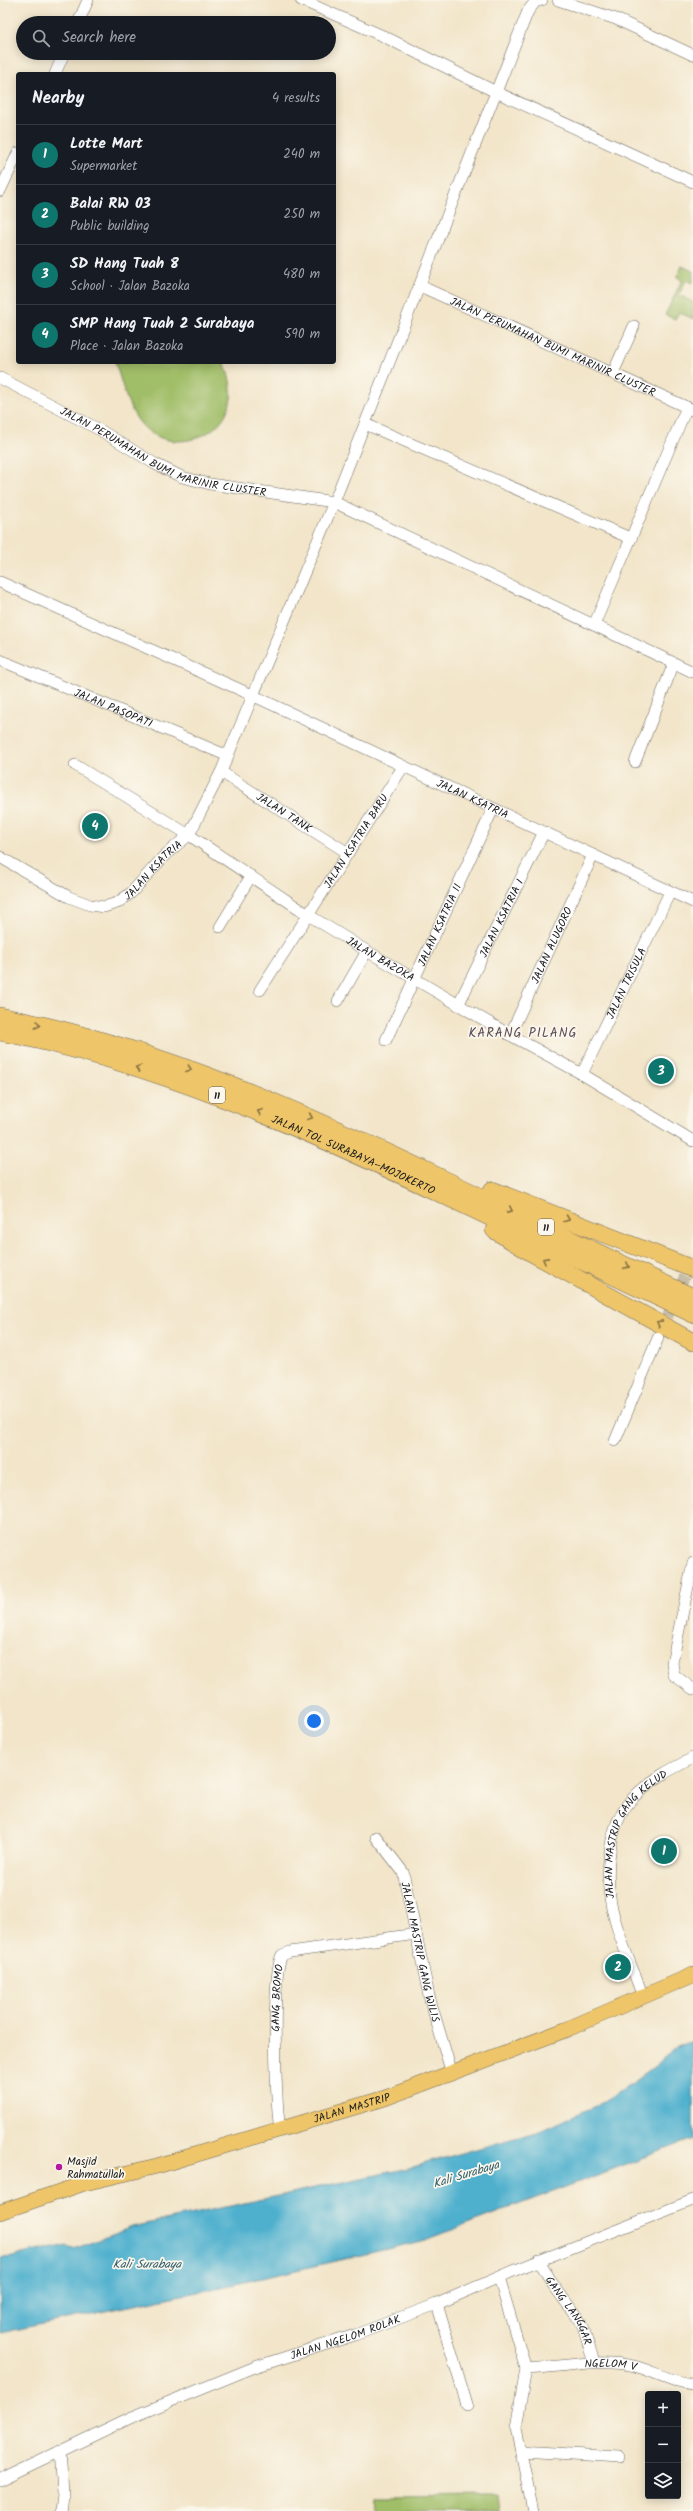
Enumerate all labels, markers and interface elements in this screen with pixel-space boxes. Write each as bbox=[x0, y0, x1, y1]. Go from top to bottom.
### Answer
search box bbox=[16, 16, 336, 60]
text: Search here bbox=[62, 26, 136, 50]
icon: search bbox=[30, 27, 52, 49]
text: Nearby bbox=[32, 85, 84, 112]
text: 4 results bbox=[272, 88, 320, 109]
text: Lotte Mart bbox=[70, 132, 143, 156]
text: 1 bbox=[43, 144, 47, 165]
text: 240 m bbox=[283, 144, 320, 165]
text: Supermarket bbox=[70, 156, 137, 177]
text: Balai RW 03 bbox=[70, 192, 151, 216]
text: 2 bbox=[41, 204, 49, 225]
text: 250 m bbox=[283, 204, 320, 225]
text: Public building bbox=[70, 216, 149, 237]
text: SD Hang Tuah 8 bbox=[70, 252, 179, 276]
text: 3 bbox=[41, 264, 49, 285]
text: 480 m bbox=[283, 264, 320, 285]
text: School · Jalan Bazoka bbox=[70, 276, 190, 297]
street label: JALAN PERUMAHAN BUMI MARINIR CLUSTER bbox=[447, 293, 659, 402]
text: SMP Hang Tuah 2 Surabaya bbox=[70, 312, 254, 336]
text: 4 bbox=[41, 324, 49, 345]
text: 590 m bbox=[285, 324, 320, 345]
text: Place · Jalan Bazoka bbox=[70, 336, 183, 357]
street label: JALAN PERUMAHAN BUMI MARINIR CLUSTER bbox=[57, 403, 268, 502]
street label: JALAN PASOPATI bbox=[71, 684, 155, 733]
street label: JALAN KSATRIA bbox=[433, 775, 512, 824]
street label: JALAN TANK bbox=[252, 789, 316, 838]
street label: JALAN KSATRIA BARU bbox=[319, 790, 394, 892]
pin: 4 bbox=[82, 811, 108, 841]
street label: JALAN KSATRIA bbox=[121, 836, 187, 905]
street label: JALAN KSATRIA I bbox=[475, 876, 529, 961]
street label: JALAN KSATRIA II bbox=[413, 881, 467, 969]
street label: JALAN ALUGORO bbox=[527, 904, 578, 987]
street label: JALAN BAZOKA bbox=[342, 932, 418, 987]
street label: JALAN TRISULA bbox=[602, 945, 652, 1022]
one-way arrow bbox=[35, 1020, 41, 1028]
district label: KARANG PILANG bbox=[469, 1023, 577, 1044]
pin: 3 bbox=[648, 1056, 674, 1086]
one-way arrow bbox=[135, 1064, 142, 1073]
one-way arrow bbox=[186, 1065, 193, 1073]
road number: 11 bbox=[209, 1087, 225, 1103]
one-way arrow bbox=[257, 1109, 265, 1117]
street label: JALAN TOL SURABAYA–MOJOKERTO bbox=[268, 1111, 438, 1200]
one-way arrow bbox=[306, 1112, 314, 1120]
one-way arrow bbox=[506, 1205, 513, 1213]
one-way arrow bbox=[563, 1215, 570, 1223]
road number: 11 bbox=[538, 1219, 554, 1235]
one-way arrow bbox=[542, 1258, 549, 1265]
one-way arrow bbox=[623, 1261, 631, 1269]
one-way arrow bbox=[656, 1320, 663, 1328]
your location bbox=[304, 1711, 324, 1731]
street label: JALAN MASTRIP GANG KELUD bbox=[600, 1766, 671, 1900]
pin: 1 bbox=[651, 1836, 677, 1866]
street label: JALAN MASTRIP GANG WILIS bbox=[395, 1880, 444, 2025]
pin: 2 bbox=[605, 1952, 631, 1982]
street label: GANG BROMO bbox=[267, 1963, 289, 2032]
street label: JALAN MASTRIP bbox=[311, 2088, 394, 2129]
place label: Masjid Rahmatullah bbox=[67, 2153, 124, 2184]
water label: Kali Surabaya bbox=[431, 2155, 503, 2194]
marker: Masjid Rahmatullah bbox=[54, 2162, 64, 2172]
water label: Kali Surabaya bbox=[113, 2255, 182, 2274]
street label: GANG LANGGAR bbox=[540, 2273, 596, 2348]
street label: JALAN NGELOM ROLAK bbox=[288, 2310, 404, 2365]
street label: NGELOM V bbox=[584, 2355, 639, 2377]
map controls bbox=[645, 2391, 681, 2499]
button: + bbox=[645, 2391, 681, 2427]
button: − bbox=[645, 2427, 681, 2463]
button: layers bbox=[645, 2463, 681, 2499]

